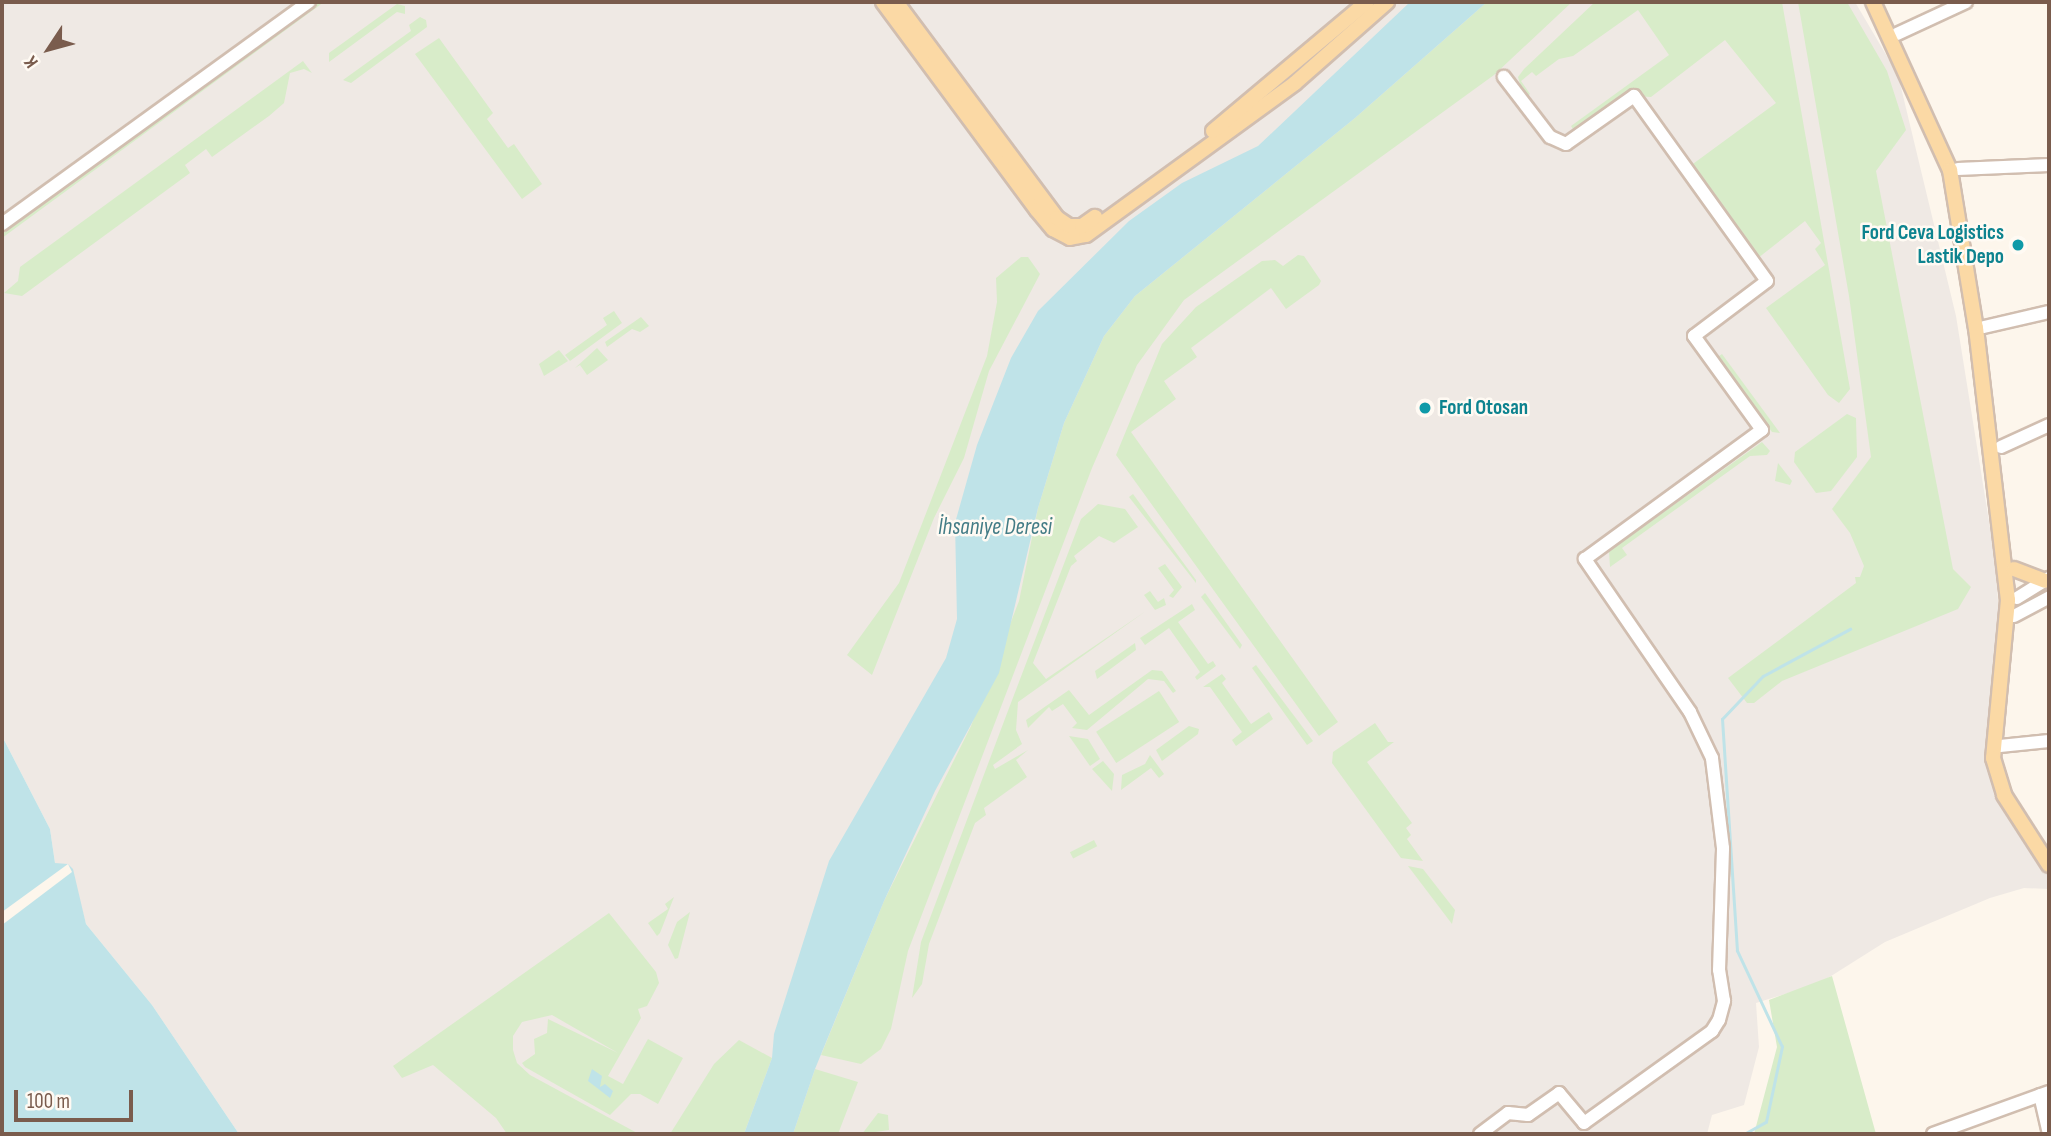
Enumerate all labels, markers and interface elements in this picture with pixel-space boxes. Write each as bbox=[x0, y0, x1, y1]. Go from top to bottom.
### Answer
north arrow bbox=[14, 14, 84, 84]
text: K bbox=[20, 51, 44, 72]
place label: Ford Ceva Logistics Lastik Depo bbox=[1862, 220, 2004, 270]
marker: Ford Ceva Logistics Lastik Depo bbox=[2010, 237, 2026, 253]
place label: Ford Otosan bbox=[1439, 395, 1528, 421]
marker: Ford Otosan bbox=[1417, 400, 1433, 416]
water label: İhsaniye Deresi bbox=[938, 513, 1052, 541]
scale bar bbox=[18, 1076, 136, 1120]
text: 100 m bbox=[27, 1089, 70, 1114]

